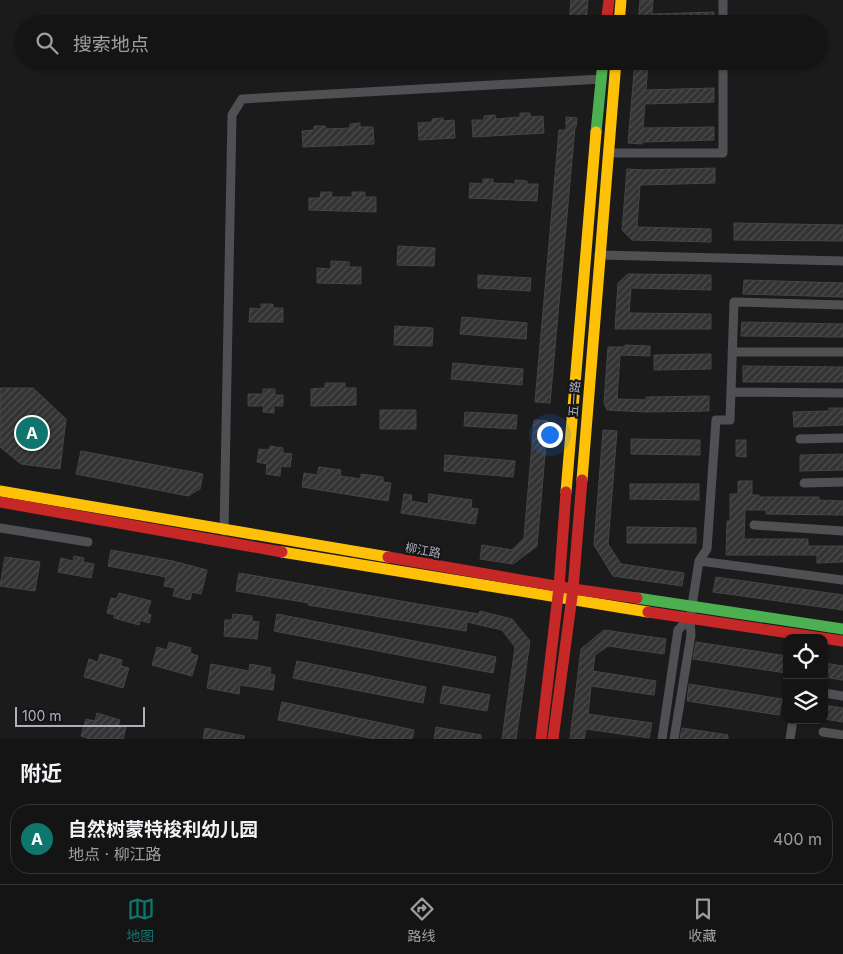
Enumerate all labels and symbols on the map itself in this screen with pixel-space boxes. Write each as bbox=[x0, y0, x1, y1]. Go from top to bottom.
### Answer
street label: 五一路 bbox=[565, 381, 583, 417]
pin: A bbox=[16, 414, 48, 452]
your location bbox=[537, 422, 563, 448]
street label: 柳江路 bbox=[404, 539, 442, 561]
scale bar bbox=[15, 704, 145, 727]

